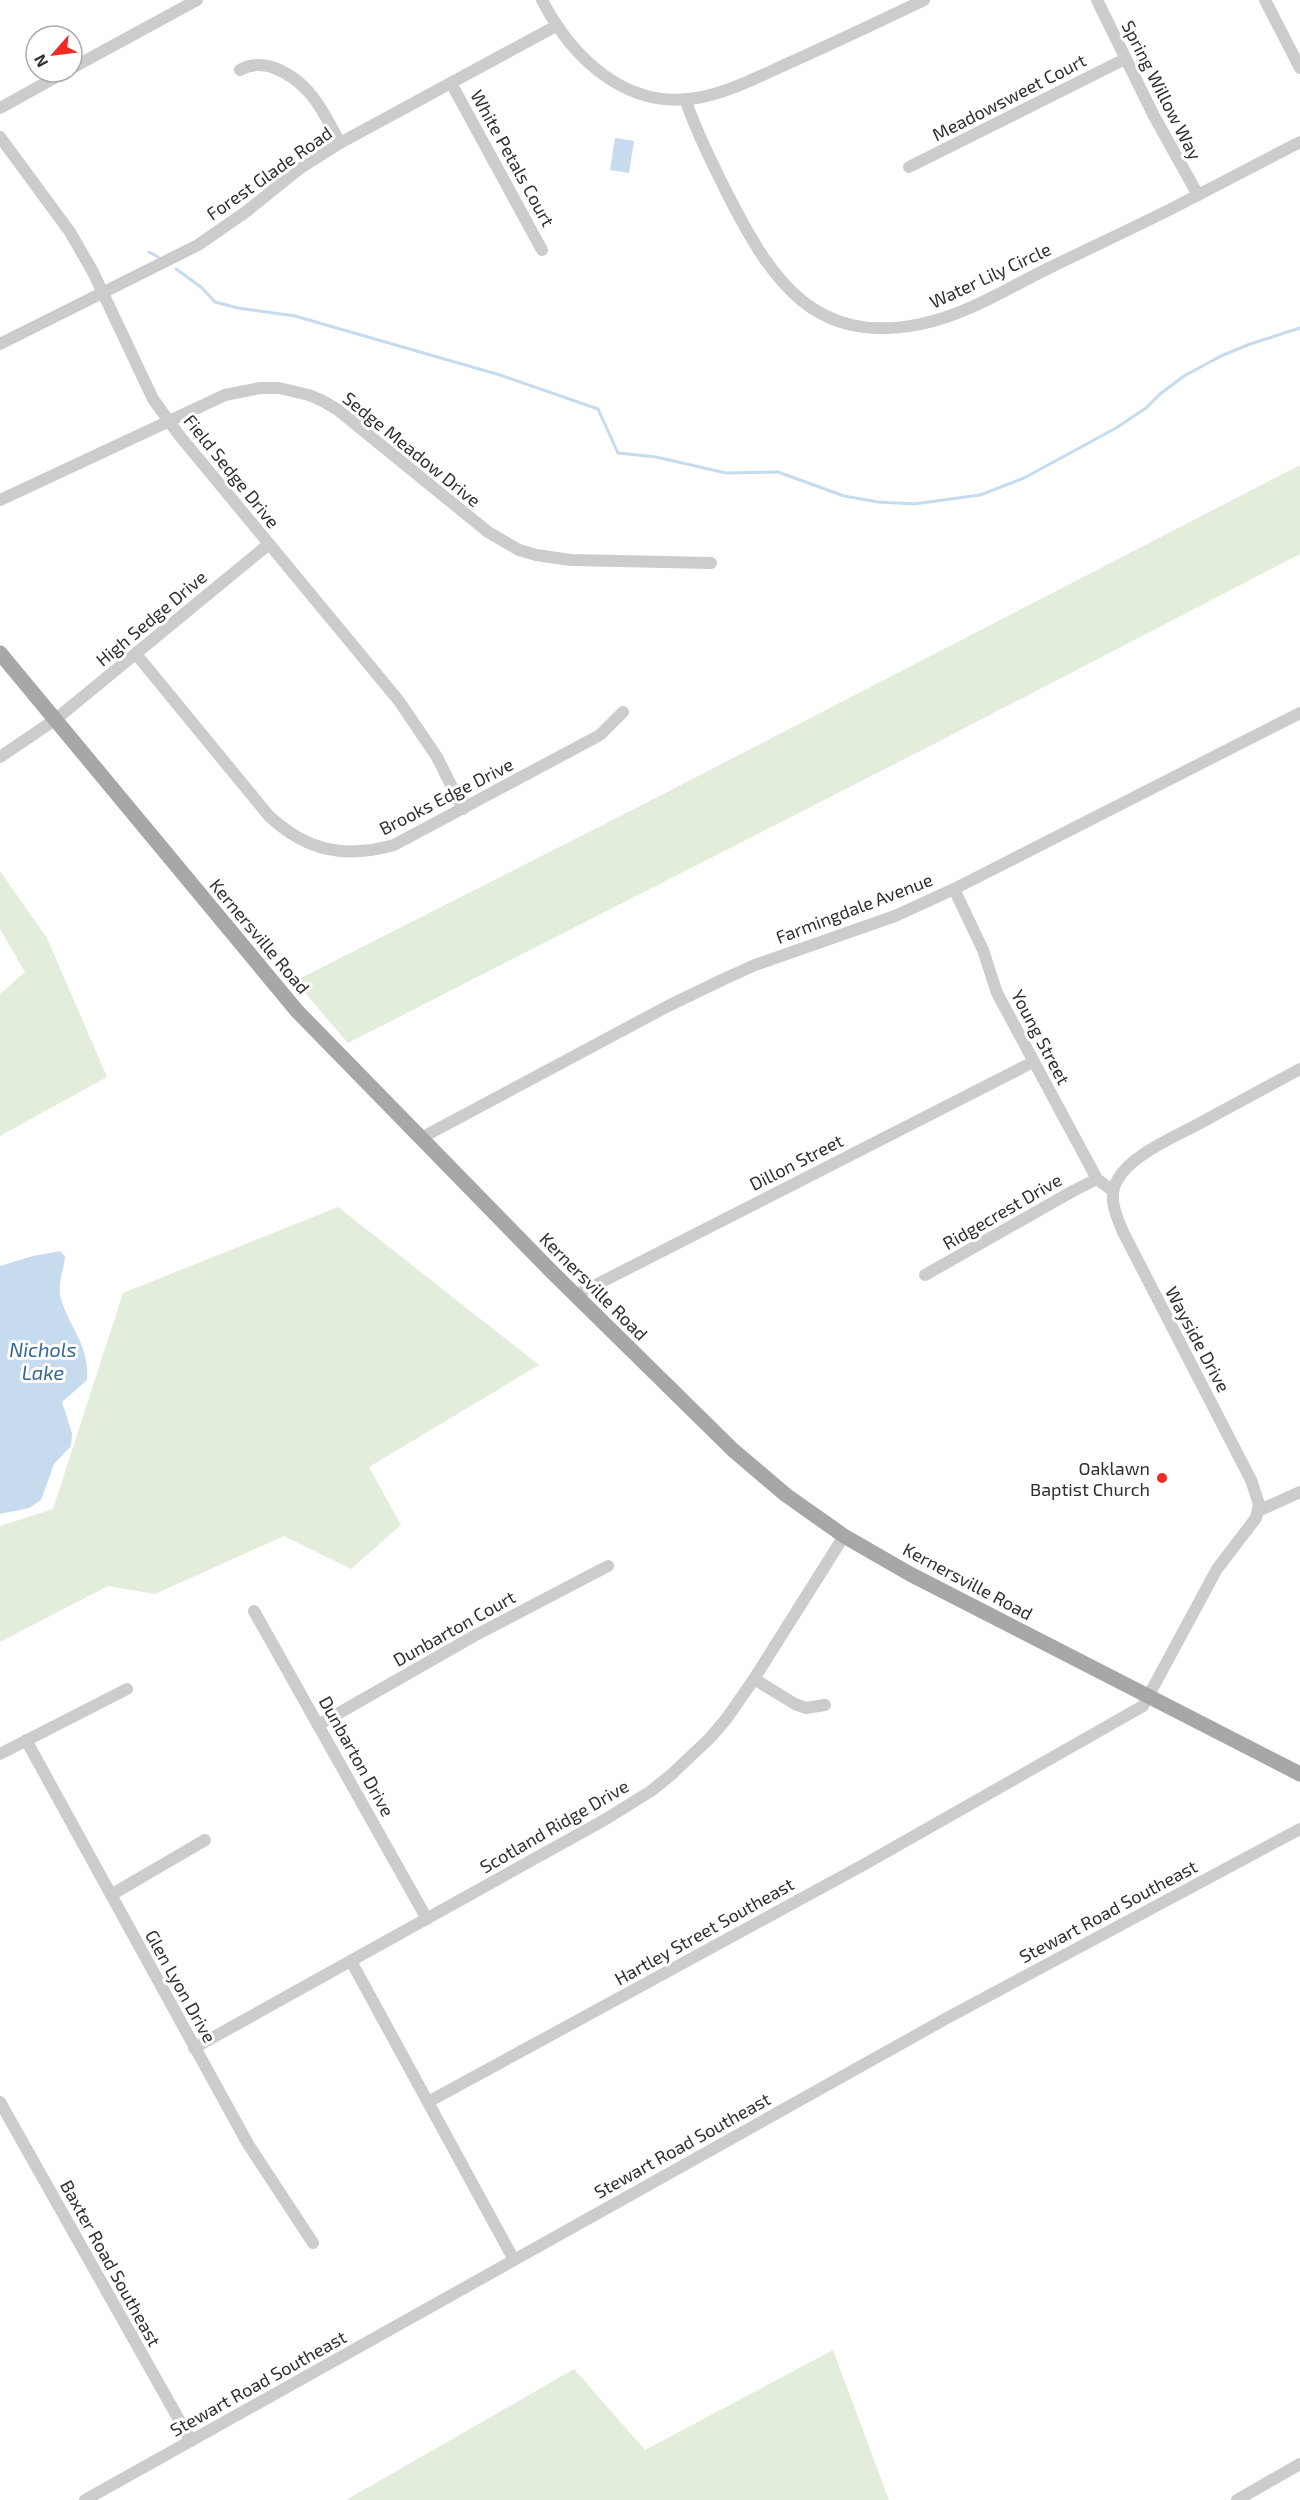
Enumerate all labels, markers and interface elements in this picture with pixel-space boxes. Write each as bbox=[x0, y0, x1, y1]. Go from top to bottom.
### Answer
street label: Spring Willow Way bbox=[1117, 17, 1207, 164]
north arrow bbox=[24, 24, 84, 84]
street label: Meadowsweet Court bbox=[928, 49, 1090, 145]
text: N bbox=[29, 52, 51, 71]
street label: White Petals Court bbox=[466, 86, 560, 230]
street label: Forest Glade Road bbox=[202, 121, 336, 225]
street label: Water Lily Circle bbox=[926, 237, 1054, 313]
street label: Sedge Meadow Drive bbox=[339, 387, 485, 511]
street label: Field Sedge Drive bbox=[179, 410, 285, 532]
street label: High Sedge Drive bbox=[91, 565, 211, 671]
street label: Brooks Edge Drive bbox=[375, 753, 517, 839]
street label: Farmingdale Avenue bbox=[772, 868, 936, 948]
street label: Kernersville Road bbox=[205, 874, 315, 998]
street label: Young Street bbox=[1007, 986, 1075, 1088]
street label: Dillon Street bbox=[746, 1129, 846, 1195]
street label: Ridgecrest Drive bbox=[939, 1168, 1065, 1254]
street label: Kernersville Road bbox=[535, 1227, 653, 1345]
street label: Wayside Drive bbox=[1161, 1282, 1235, 1396]
water label: Nichols Lake bbox=[9, 1337, 77, 1384]
place label: Oaklawn Baptist Church bbox=[1030, 1457, 1150, 1500]
marker: Oaklawn Baptist Church bbox=[1155, 1471, 1169, 1485]
street label: Kernersville Road bbox=[899, 1538, 1037, 1624]
street label: Dunbarton Court bbox=[389, 1585, 519, 1671]
street label: Dunbarton Drive bbox=[315, 1692, 399, 1820]
street label: Scotland Ridge Drive bbox=[476, 1774, 632, 1878]
street label: Stewart Road Southeast bbox=[1015, 1855, 1201, 1967]
street label: Hartley Street Southeast bbox=[611, 1872, 798, 1989]
street label: Glen Lyon Drive bbox=[141, 1926, 221, 2046]
street label: Stewart Road Southeast bbox=[590, 2087, 774, 2203]
street label: Baxter Road Southeast bbox=[56, 2176, 166, 2350]
street label: Stewart Road Southeast bbox=[166, 2325, 350, 2441]

